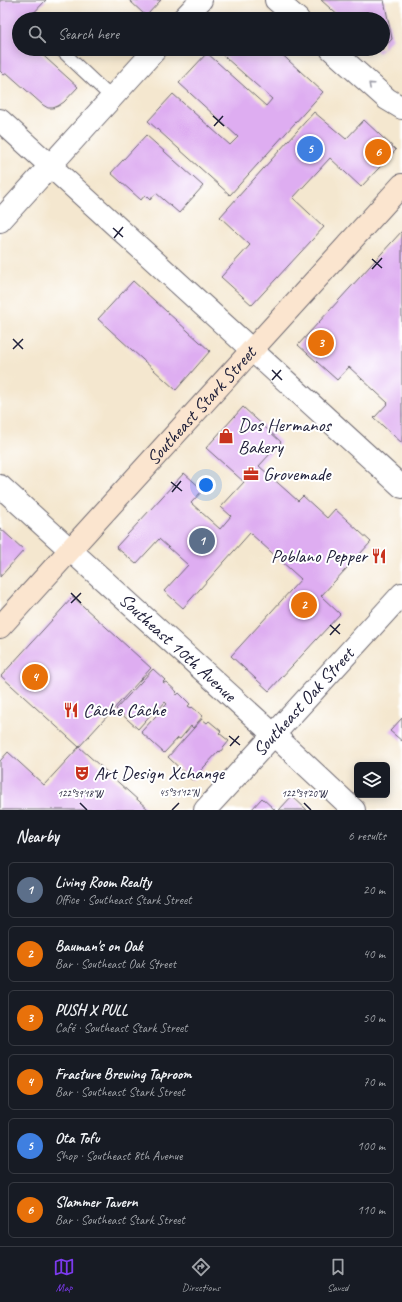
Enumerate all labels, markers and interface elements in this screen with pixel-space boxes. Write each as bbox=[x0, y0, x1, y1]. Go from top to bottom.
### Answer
search box bbox=[12, 12, 390, 56]
icon: search bbox=[26, 23, 48, 45]
text: Search here bbox=[58, 25, 119, 44]
one-way arrow bbox=[368, 82, 376, 89]
pin: 5 bbox=[297, 134, 323, 164]
pin: 6 bbox=[365, 137, 391, 167]
pin: 3 bbox=[308, 328, 334, 358]
street label: Southeast Stark Street bbox=[141, 340, 262, 470]
place label: Dos Hermanos Bakery bbox=[238, 413, 332, 459]
shop icon: Dos Hermanos Bakery bbox=[217, 427, 235, 445]
place label: Grovemade bbox=[263, 462, 332, 486]
office icon: Grovemade bbox=[242, 465, 260, 483]
your location bbox=[196, 475, 216, 495]
pin: 1 bbox=[189, 526, 215, 556]
place label: Poblano Pepper bbox=[271, 544, 369, 568]
restaurant icon: Poblano Pepper bbox=[370, 547, 388, 565]
street label: Southeast 10th Avenue bbox=[114, 588, 243, 708]
pin: 2 bbox=[291, 590, 317, 620]
street label: Southeast Oak Street bbox=[248, 641, 360, 762]
pin: 4 bbox=[22, 662, 48, 692]
place label: Câche Câche bbox=[83, 698, 167, 722]
restaurant icon: Câche Câche bbox=[62, 701, 80, 719]
place label: Art Design Xchange bbox=[94, 761, 226, 785]
map controls bbox=[354, 762, 390, 798]
button: layers bbox=[354, 762, 390, 798]
theatre icon: Art Design Xchange bbox=[73, 764, 91, 782]
text: 45°31'12"N bbox=[159, 786, 201, 799]
text: 122°39'18"W bbox=[57, 787, 104, 800]
text: 122°39'20"W bbox=[281, 787, 328, 800]
text: Nearby bbox=[16, 826, 59, 847]
text: 6 results bbox=[348, 828, 386, 844]
text: Living Room Realty bbox=[55, 873, 151, 892]
text: 1 bbox=[27, 882, 33, 898]
text: 20 m bbox=[363, 882, 385, 898]
text: Office · Southeast Stark Street bbox=[55, 892, 192, 908]
text: Bauman's on Oak bbox=[55, 937, 143, 956]
text: 2 bbox=[27, 946, 33, 962]
text: 40 m bbox=[363, 946, 385, 962]
text: Bar · Southeast Oak Street bbox=[55, 956, 176, 972]
text: PUSH X PULL bbox=[55, 1001, 127, 1020]
text: 3 bbox=[27, 1010, 33, 1026]
text: 50 m bbox=[363, 1010, 385, 1026]
text: Café · Southeast Stark Street bbox=[55, 1020, 188, 1036]
text: Fracture Brewing Taproom bbox=[55, 1065, 192, 1084]
text: 4 bbox=[27, 1074, 33, 1090]
text: 70 m bbox=[363, 1074, 385, 1090]
text: Bar · Southeast Stark Street bbox=[55, 1084, 185, 1100]
text: Ota Tofu bbox=[55, 1129, 99, 1148]
text: 5 bbox=[27, 1138, 33, 1154]
text: 100 m bbox=[357, 1138, 385, 1154]
text: Shop · Southeast 8th Avenue bbox=[55, 1148, 183, 1164]
text: Slammer Tavern bbox=[55, 1193, 138, 1212]
text: 6 bbox=[27, 1202, 33, 1218]
text: 110 m bbox=[357, 1202, 385, 1218]
text: Bar · Southeast Stark Street bbox=[55, 1212, 185, 1228]
tab: Map bbox=[53, 1256, 75, 1294]
tab: Directions bbox=[182, 1256, 220, 1294]
tab: Saved bbox=[327, 1256, 349, 1294]

